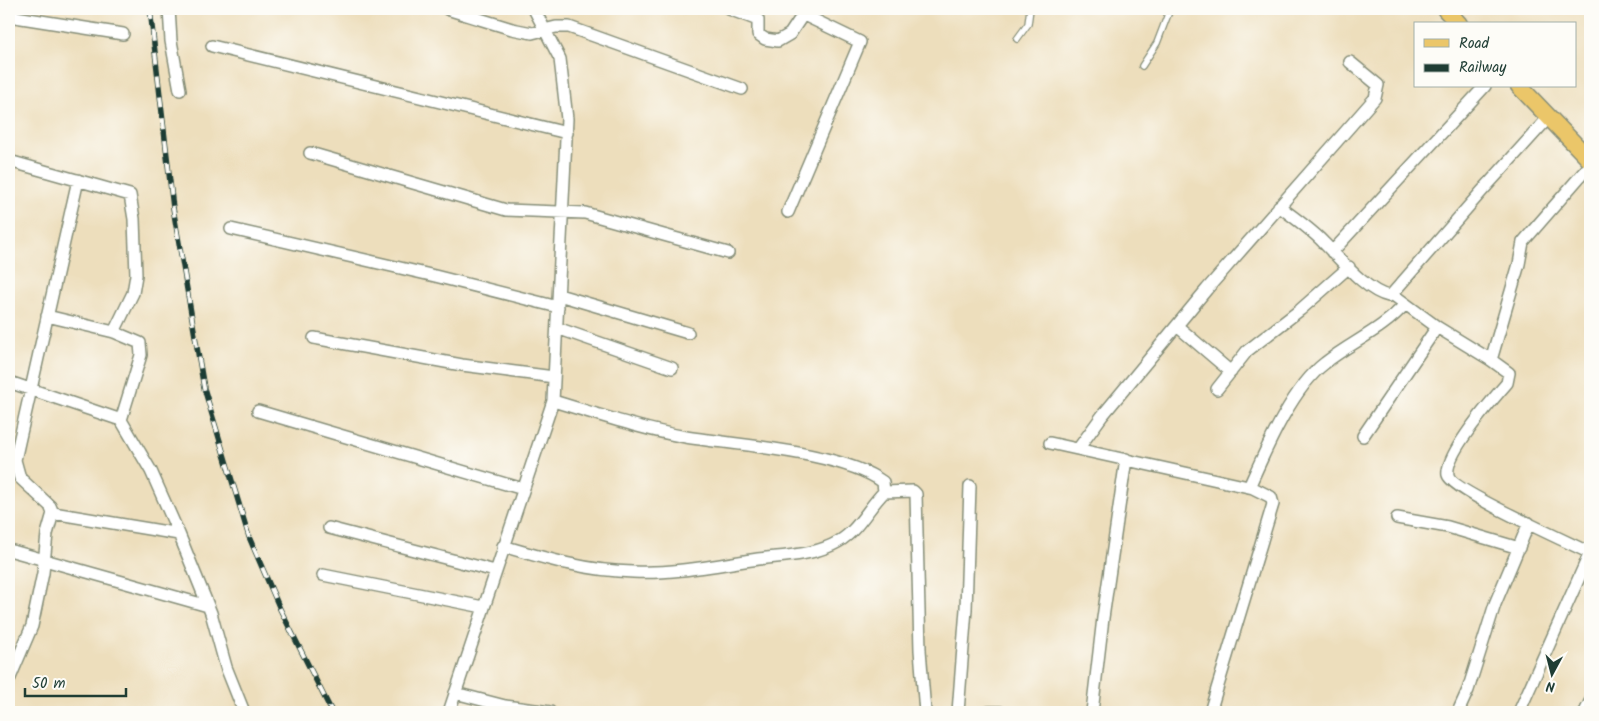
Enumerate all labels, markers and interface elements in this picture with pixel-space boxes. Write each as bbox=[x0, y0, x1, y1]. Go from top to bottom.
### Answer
legend bbox=[1414, 22, 1576, 88]
text: Road bbox=[1459, 32, 1490, 56]
text: Railway bbox=[1459, 56, 1507, 80]
north arrow bbox=[1526, 648, 1576, 698]
scale bar bbox=[25, 666, 126, 698]
text: 50 m bbox=[32, 672, 66, 696]
text: N bbox=[1545, 674, 1556, 697]

